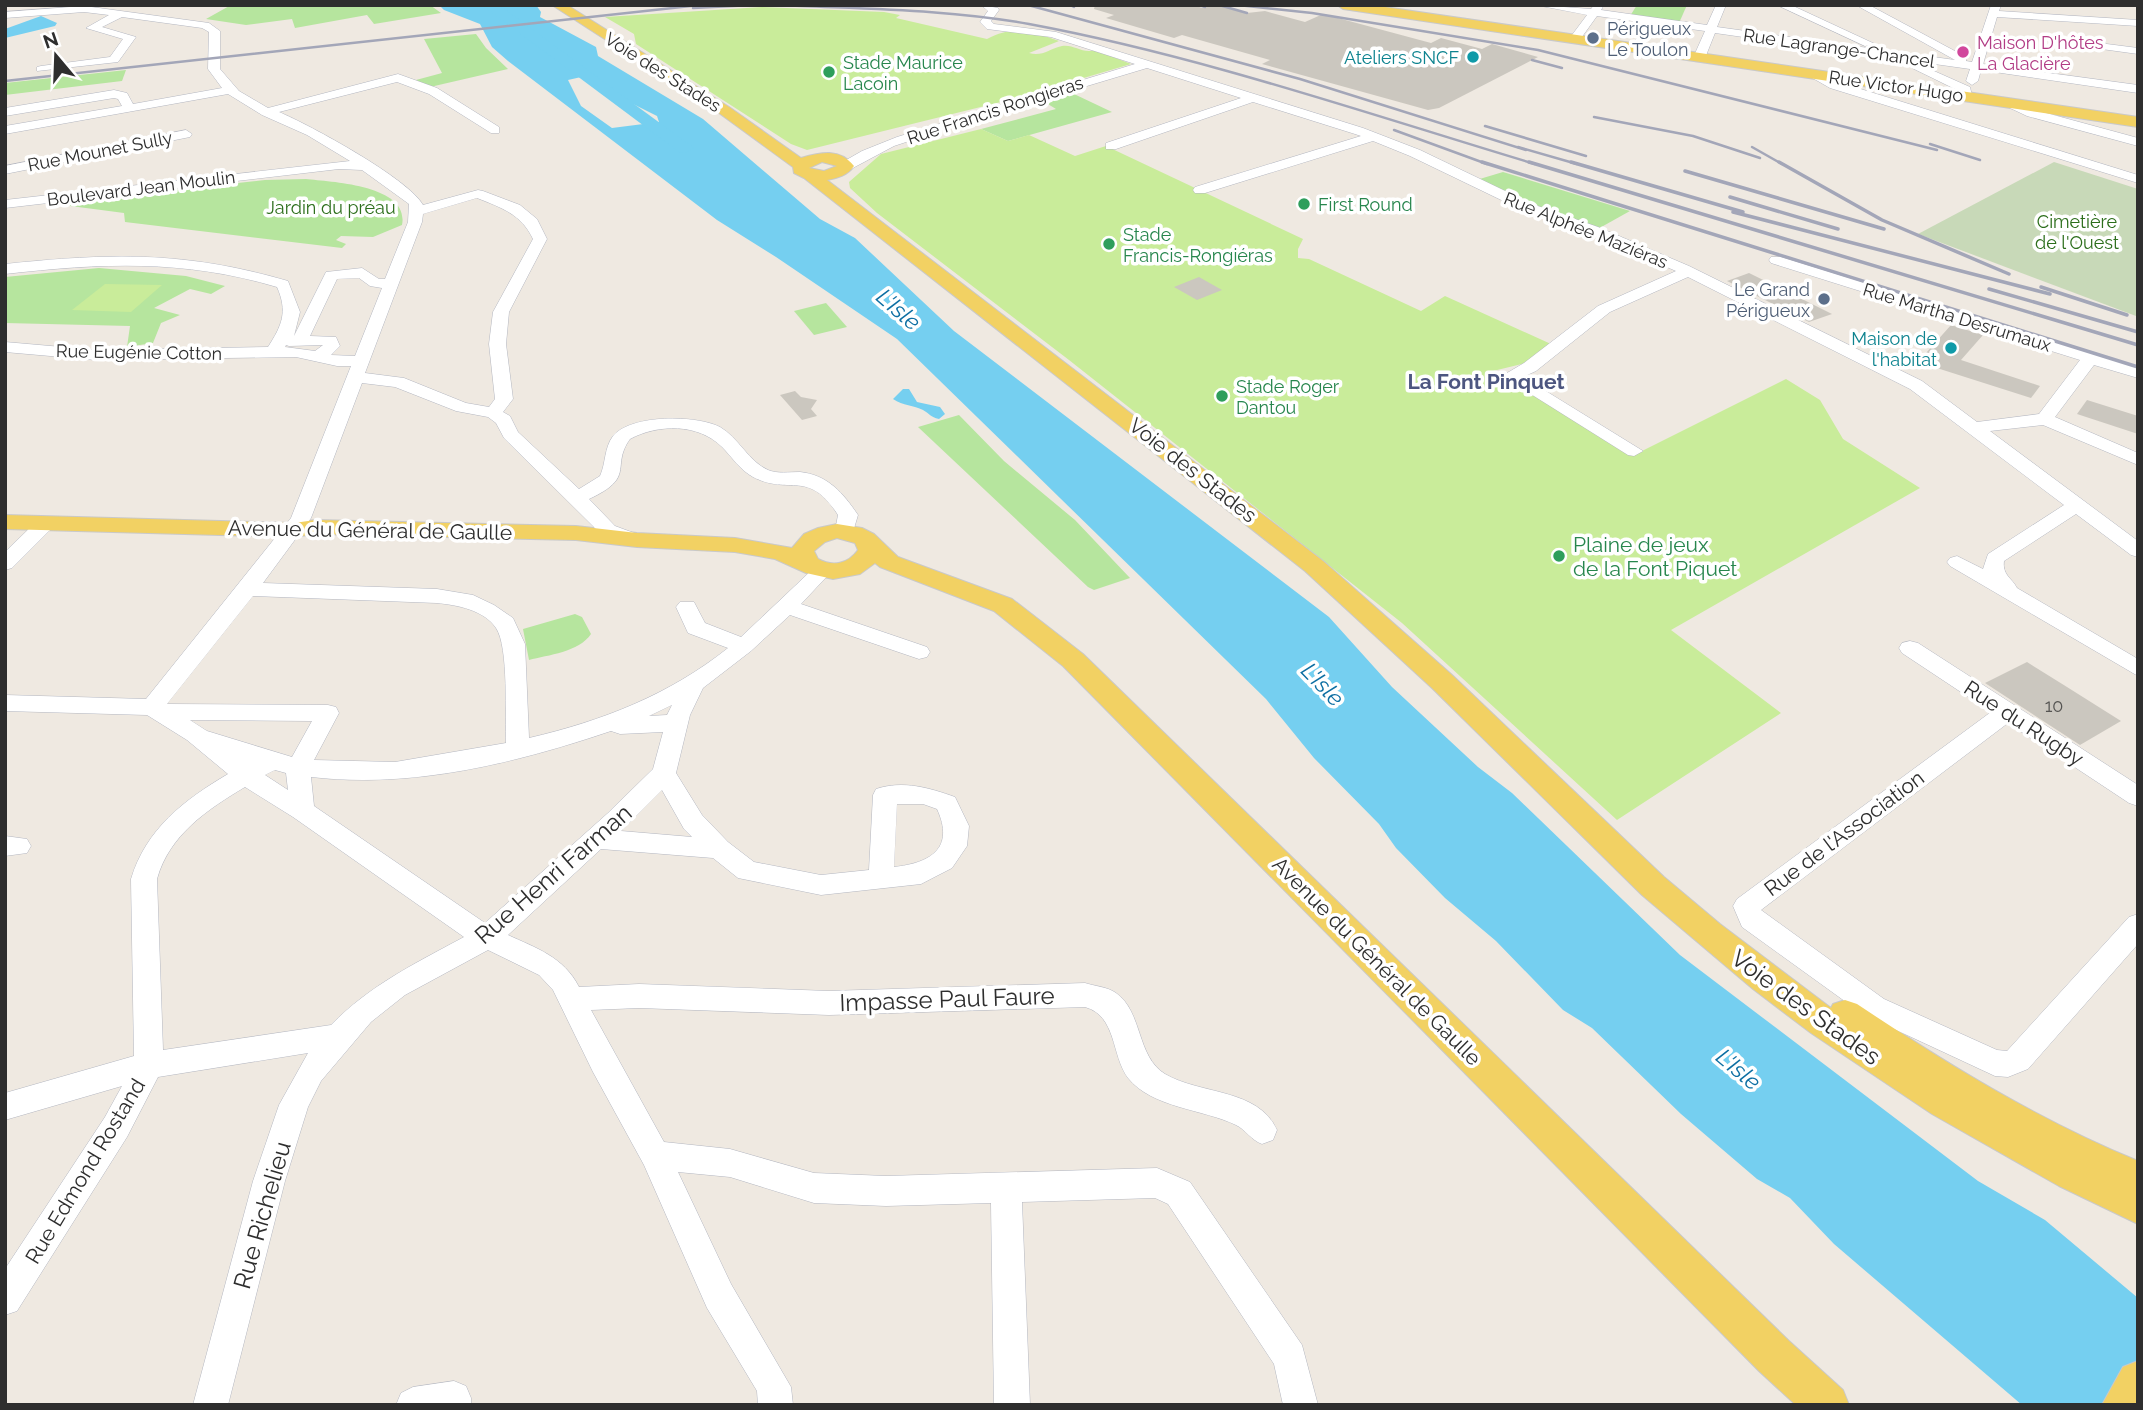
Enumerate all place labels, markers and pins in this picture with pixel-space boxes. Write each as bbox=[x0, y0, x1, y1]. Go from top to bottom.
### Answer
place label: Périgueux Le Toulon bbox=[1607, 18, 1691, 60]
marker: Périgueux Le Toulon bbox=[1585, 30, 1601, 46]
place label: Maison D'hôtes La Glacière bbox=[1977, 32, 2104, 74]
marker: Maison D'hôtes La Glacière bbox=[1955, 44, 1971, 60]
place label: Ateliers SNCF bbox=[1344, 47, 1459, 68]
marker: Ateliers SNCF bbox=[1465, 49, 1481, 65]
place label: Stade Maurice Lacoin bbox=[843, 52, 963, 94]
marker: Stade Maurice Lacoin bbox=[821, 64, 837, 80]
place label: First Round bbox=[1318, 194, 1413, 215]
marker: First Round bbox=[1296, 196, 1312, 212]
place label: Stade Francis-Rongiéras bbox=[1123, 224, 1273, 266]
marker: Stade Francis-Rongiéras bbox=[1101, 236, 1117, 252]
place label: Le Grand Périgueux bbox=[1726, 279, 1810, 321]
marker: Le Grand Périgueux bbox=[1816, 291, 1832, 307]
place label: Maison de l'habitat bbox=[1851, 328, 1937, 370]
marker: Maison de l'habitat bbox=[1943, 340, 1959, 356]
place label: Stade Roger Dantou bbox=[1236, 376, 1340, 418]
marker: Stade Roger Dantou bbox=[1214, 388, 1230, 404]
place label: Plaine de jeux de la Font Piquet bbox=[1573, 532, 1737, 581]
marker: Plaine de jeux de la Font Piquet bbox=[1551, 548, 1567, 564]

